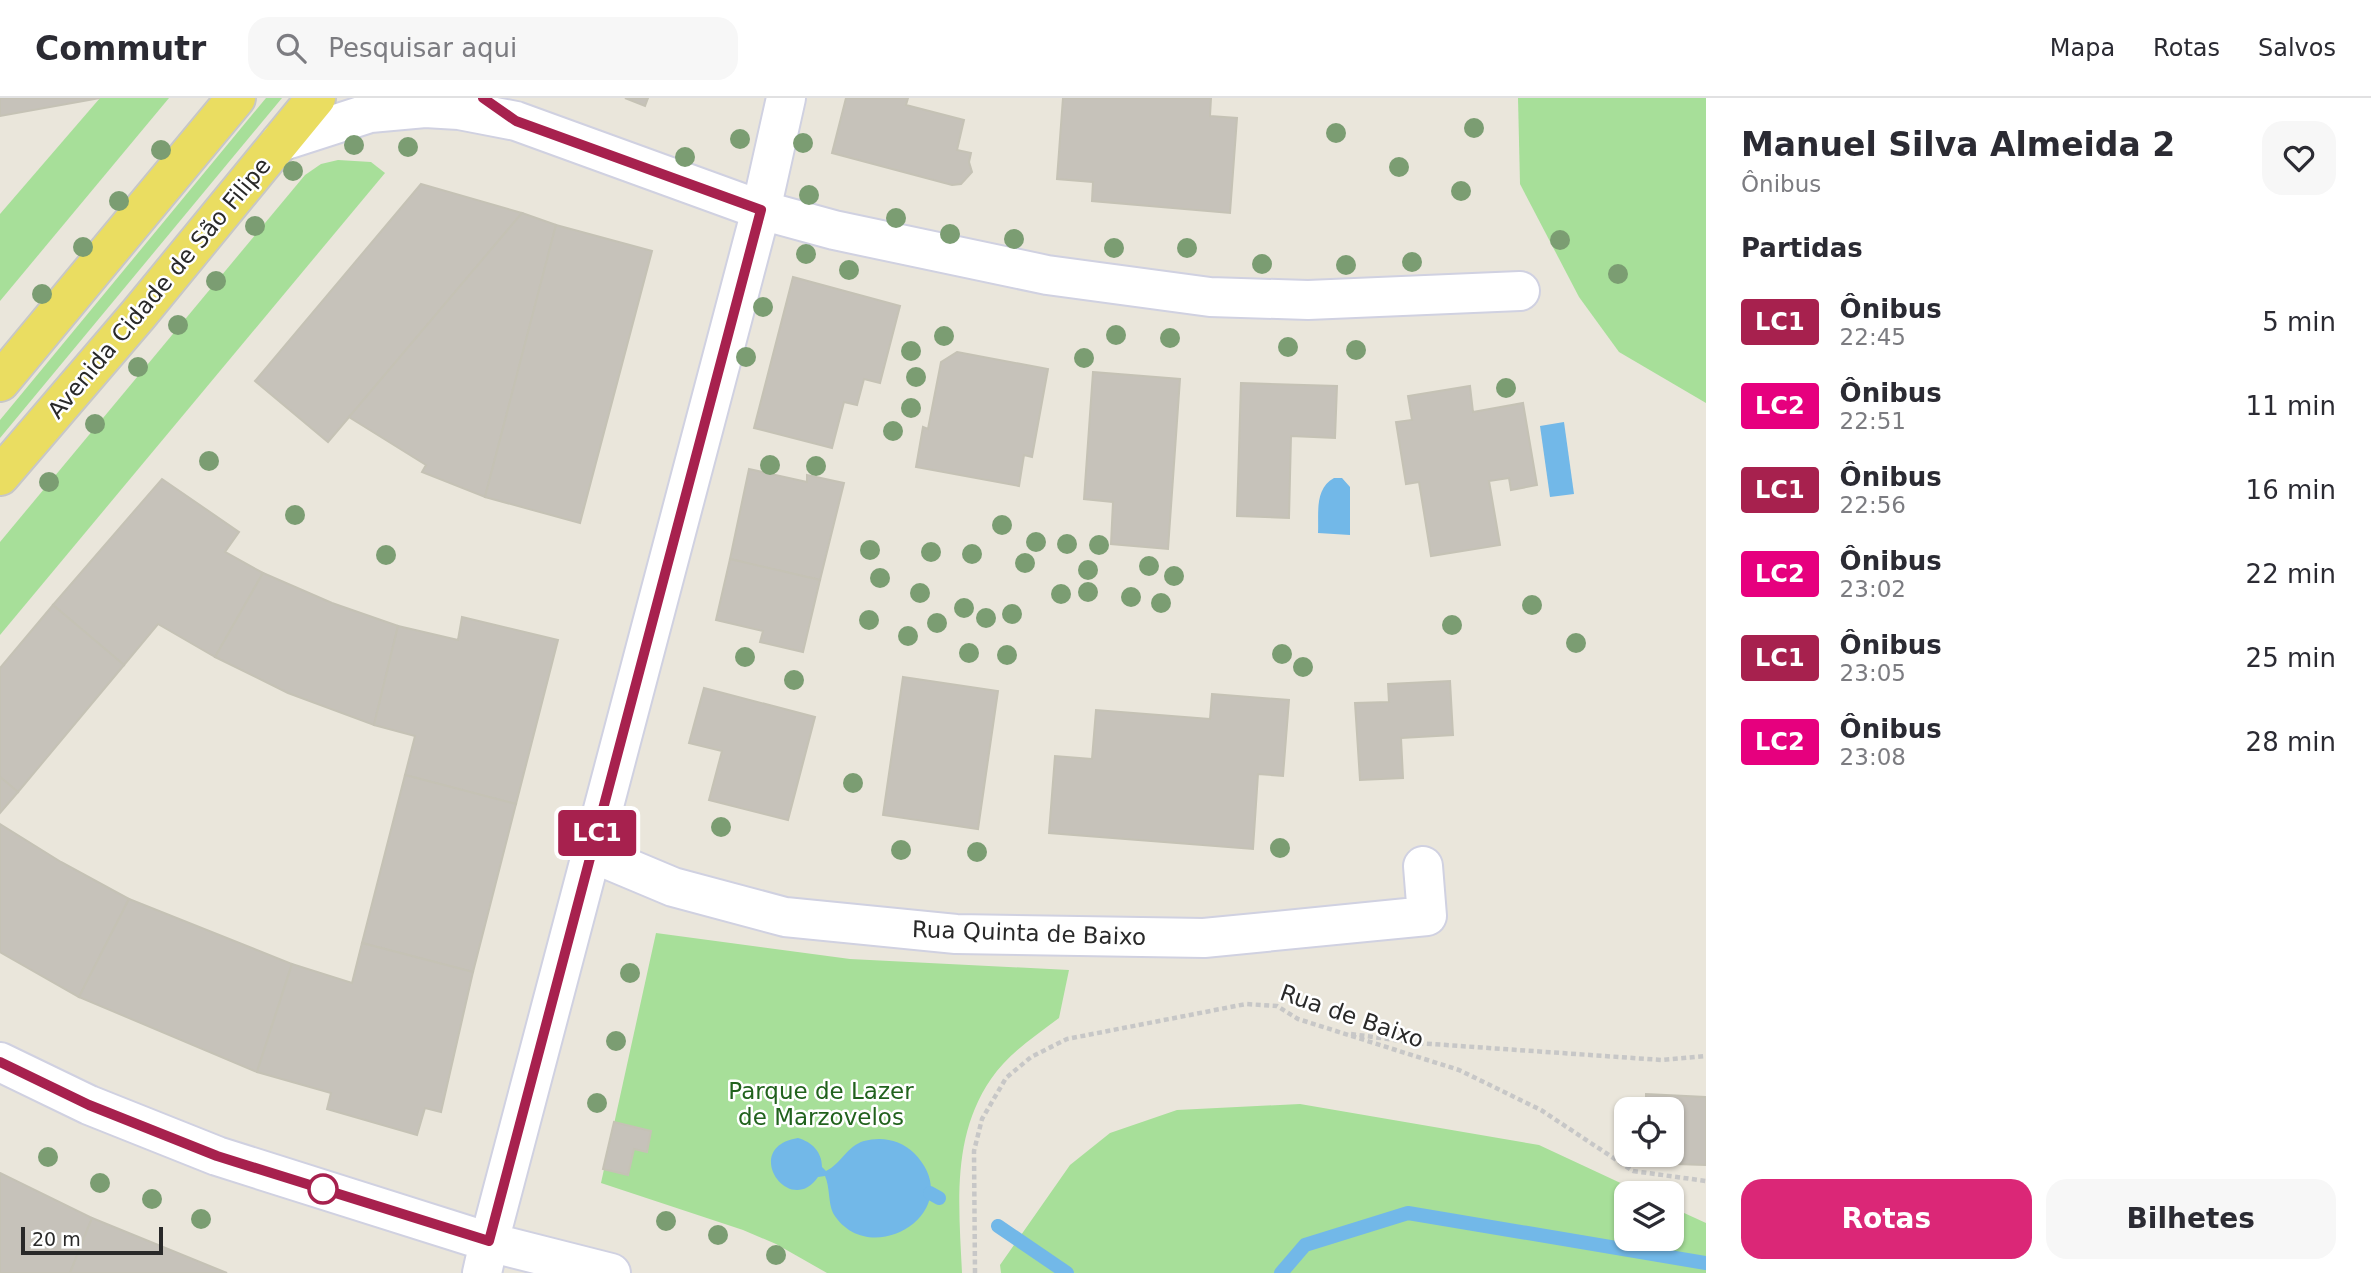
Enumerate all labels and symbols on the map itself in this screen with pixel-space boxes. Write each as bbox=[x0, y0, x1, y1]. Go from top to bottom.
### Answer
street label: Avenida Cidade de São Filipe bbox=[42, 152, 276, 424]
line badge: LC1 bbox=[557, 810, 637, 856]
street label: Rua Quinta de Baixo bbox=[911, 916, 1147, 950]
street label: Rua de Baixo bbox=[1277, 979, 1427, 1053]
park label: Parque de Lazer de Marzovelos bbox=[728, 1078, 914, 1130]
unlabelled marker bbox=[308, 1174, 338, 1204]
scale bar bbox=[21, 1224, 163, 1256]

